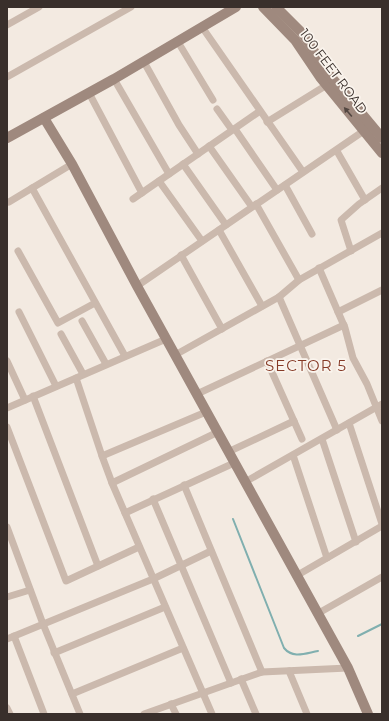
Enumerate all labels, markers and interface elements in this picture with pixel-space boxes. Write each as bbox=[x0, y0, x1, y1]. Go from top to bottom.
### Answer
street label: 100 FEET ROAD bbox=[297, 25, 371, 117]
one-way arrow bbox=[344, 107, 353, 118]
district label: SECTOR 5 bbox=[265, 356, 347, 375]

